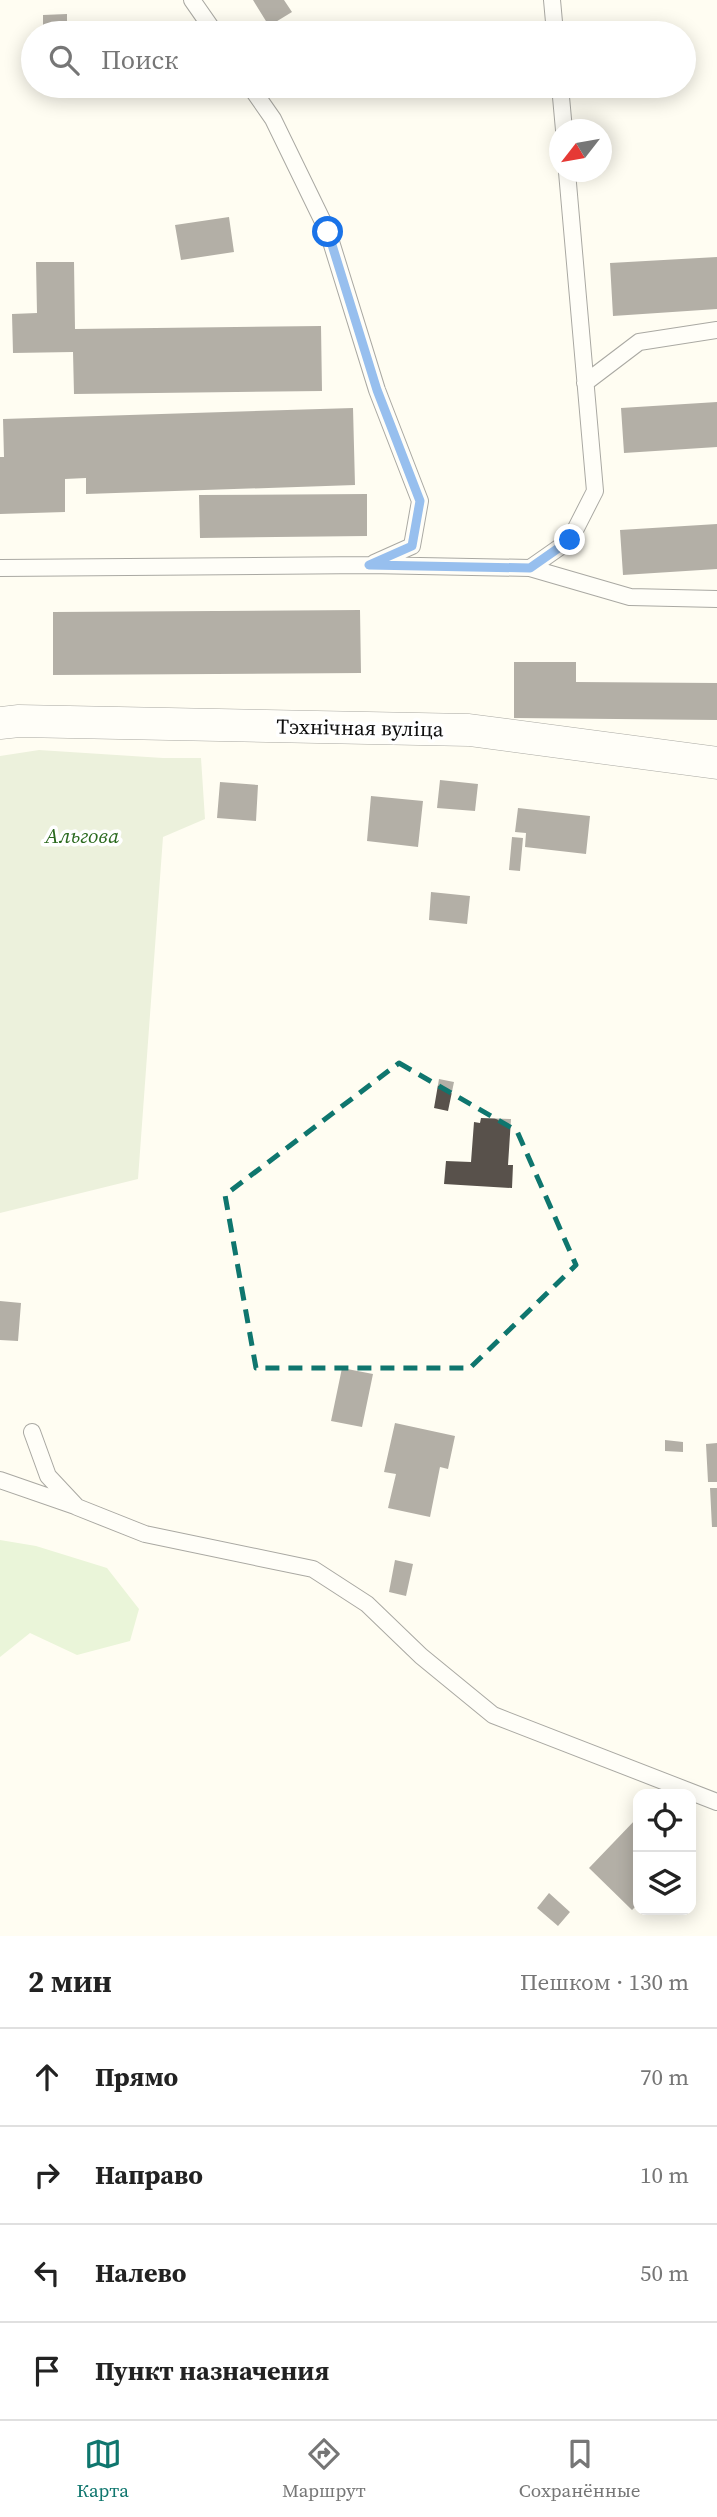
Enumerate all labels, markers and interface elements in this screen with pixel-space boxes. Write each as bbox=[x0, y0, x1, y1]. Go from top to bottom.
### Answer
search box bbox=[21, 21, 696, 98]
icon: search bbox=[45, 41, 83, 79]
text: Поиск bbox=[101, 42, 178, 78]
north arrow bbox=[549, 119, 612, 182]
route start bbox=[312, 216, 343, 247]
route end bbox=[554, 524, 585, 555]
street label: Тэхнічная вуліца bbox=[276, 712, 444, 743]
park label: Альгова bbox=[44, 821, 119, 850]
map controls bbox=[633, 1789, 696, 1915]
button: locate bbox=[633, 1789, 696, 1852]
button: layers bbox=[633, 1852, 696, 1915]
text: 2 мин bbox=[28, 1961, 112, 2002]
text: Пешком · 130 m bbox=[520, 1966, 689, 1998]
icon: ahead bbox=[28, 2058, 66, 2096]
text: Прямо bbox=[95, 2059, 178, 2095]
text: 70 m bbox=[640, 2061, 689, 2093]
icon: right bbox=[28, 2156, 66, 2194]
text: Направо bbox=[95, 2157, 203, 2193]
text: 10 m bbox=[640, 2159, 689, 2191]
icon: left bbox=[28, 2254, 66, 2292]
text: Налево bbox=[95, 2255, 186, 2291]
text: 50 m bbox=[640, 2257, 689, 2289]
icon: arrive bbox=[28, 2352, 66, 2390]
text: Пункт назначения bbox=[95, 2353, 329, 2389]
tab: Карта bbox=[77, 2435, 129, 2503]
tab: Маршрут bbox=[282, 2435, 366, 2503]
tab: Сохранённые bbox=[519, 2435, 640, 2503]

